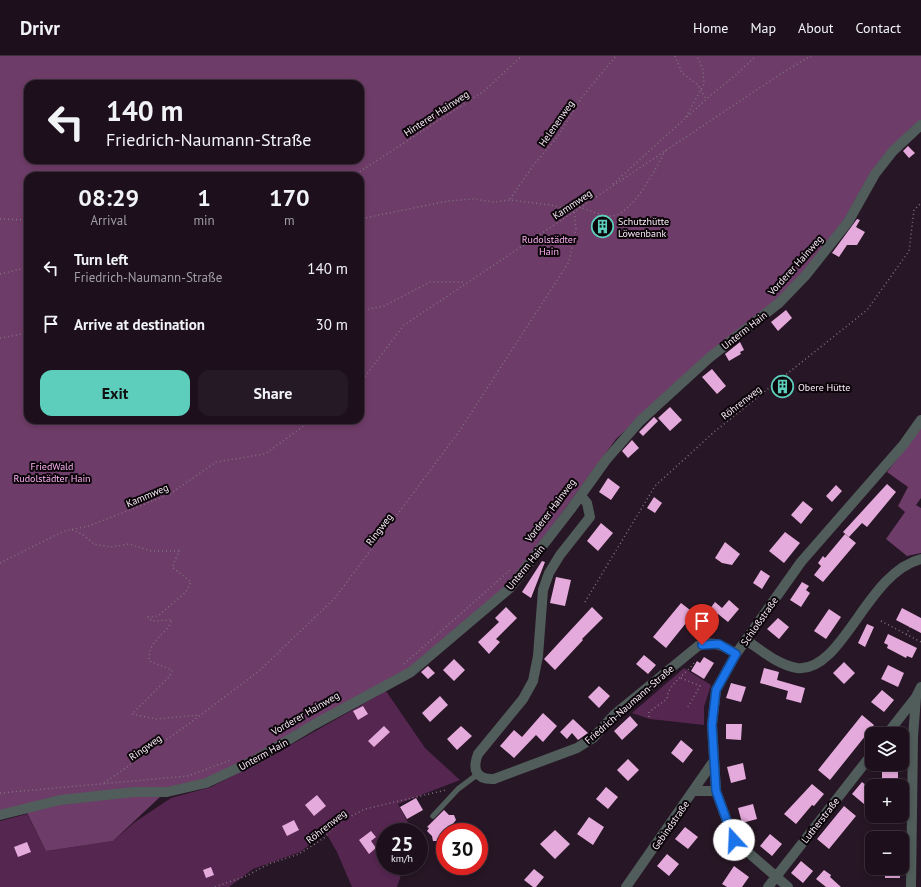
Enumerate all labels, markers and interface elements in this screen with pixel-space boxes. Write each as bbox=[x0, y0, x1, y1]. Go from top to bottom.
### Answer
text: Drivr bbox=[20, 16, 60, 40]
text: Home bbox=[693, 19, 728, 37]
text: Map bbox=[750, 19, 776, 37]
text: About bbox=[798, 19, 834, 37]
text: Contact bbox=[856, 19, 901, 37]
street label: Hinterer Hainweg bbox=[401, 87, 471, 139]
text: 140 m bbox=[106, 92, 183, 129]
icon: left bbox=[40, 96, 92, 148]
street label: Helenenweg bbox=[536, 98, 577, 149]
text: Friedrich-Naumann-Straße bbox=[106, 128, 311, 151]
text: 08:29 bbox=[78, 182, 139, 213]
text: 1 bbox=[197, 182, 211, 213]
text: 170 bbox=[269, 182, 310, 213]
street label: Kammweg bbox=[550, 187, 594, 222]
text: Arrival bbox=[91, 212, 127, 229]
text: min bbox=[193, 212, 215, 229]
text: m bbox=[284, 212, 295, 229]
building icon: Schutzhütte Löwenbank bbox=[590, 214, 616, 240]
place label: Schutzhütte Löwenbank bbox=[618, 215, 669, 240]
park label: Rudolstädter Hain bbox=[522, 233, 577, 258]
street label: Vorderer Hainweg bbox=[764, 233, 826, 299]
text: Turn left bbox=[74, 250, 128, 269]
icon: left bbox=[40, 257, 62, 279]
text: 140 m bbox=[307, 259, 348, 278]
text: Friedrich-Naumann-Straße bbox=[74, 269, 222, 286]
street label: Unterm Hain bbox=[719, 309, 770, 352]
icon: arrive bbox=[40, 313, 62, 335]
text: Arrive at destination bbox=[74, 315, 205, 334]
text: 30 m bbox=[315, 315, 348, 334]
button: Exit bbox=[40, 370, 190, 416]
button: Share bbox=[198, 370, 348, 416]
building icon: Obere Hütte bbox=[770, 374, 796, 400]
place label: Obere Hütte bbox=[798, 381, 850, 394]
street label: Röhrenweg bbox=[718, 383, 764, 422]
park label: FriedWald Rudolstädter Hain bbox=[13, 460, 91, 485]
street label: Vorderer Hainweg bbox=[522, 476, 579, 545]
street label: Kammweg bbox=[124, 481, 170, 510]
street label: Ringweg bbox=[363, 511, 396, 548]
street label: Unterm Hain bbox=[503, 542, 548, 593]
street label: Schloßstraße bbox=[738, 594, 781, 648]
pin bbox=[685, 604, 719, 645]
icon: arrive bbox=[691, 610, 713, 632]
street label: Friedrich-Naumann-Straße bbox=[582, 662, 677, 747]
street label: Vorderer Hainweg bbox=[268, 689, 342, 739]
map controls bbox=[865, 727, 909, 875]
button: layers bbox=[865, 727, 909, 771]
street label: Ringweg bbox=[126, 731, 164, 763]
street label: Unterm Hain bbox=[236, 736, 290, 773]
button: + bbox=[865, 779, 909, 823]
street label: Lutherstraße bbox=[798, 795, 842, 846]
street label: Gebindstraße bbox=[649, 798, 692, 852]
street label: Röhrenweg bbox=[303, 807, 349, 846]
position arrow bbox=[713, 819, 755, 861]
speed limit sign: 30 bbox=[436, 823, 488, 875]
text: 25 bbox=[391, 831, 413, 857]
button: − bbox=[865, 831, 909, 875]
text: km/h bbox=[391, 852, 413, 865]

